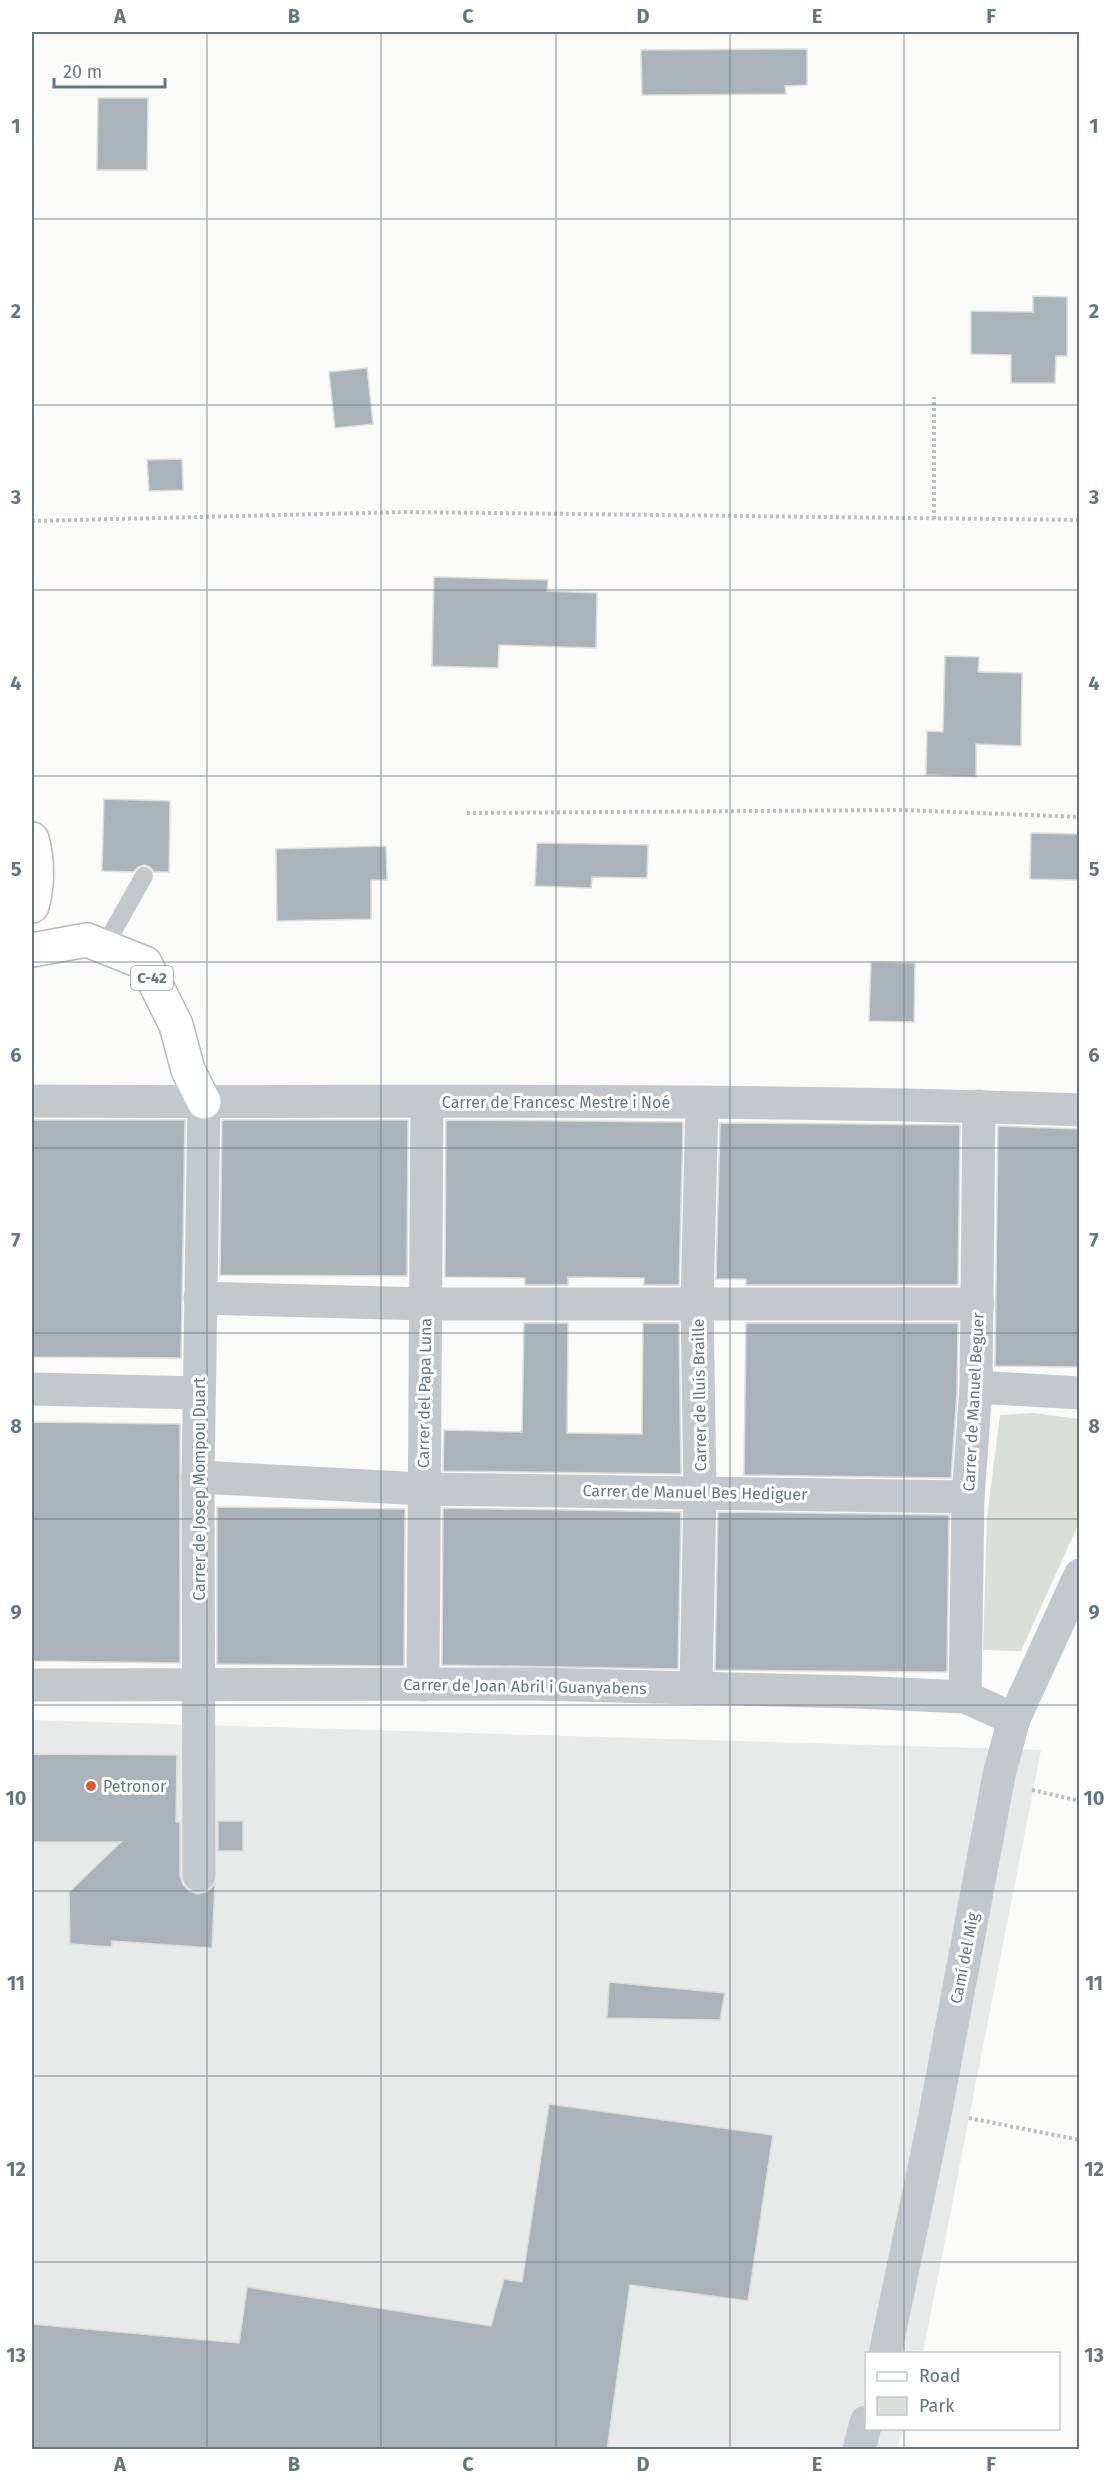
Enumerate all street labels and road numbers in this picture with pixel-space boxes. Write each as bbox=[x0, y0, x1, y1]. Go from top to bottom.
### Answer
road number: C-42 bbox=[131, 966, 173, 990]
street label: Carrer de Francesc Mestre i Noé bbox=[442, 1093, 670, 1112]
street label: Carrer de Manuel Beguer bbox=[959, 1311, 988, 1492]
street label: Carrer del Papa Luna bbox=[414, 1318, 435, 1468]
street label: Carrer de lluís Braille bbox=[689, 1319, 710, 1471]
street label: Carrer de Josep Mompou Duart bbox=[190, 1377, 209, 1601]
street label: Carrer de Manuel Bes Hediguer bbox=[582, 1481, 808, 1504]
street label: Carrer de Joan Abril i Guanyabens bbox=[403, 1675, 647, 1698]
street label: Camí del Mig bbox=[946, 1910, 983, 2005]

